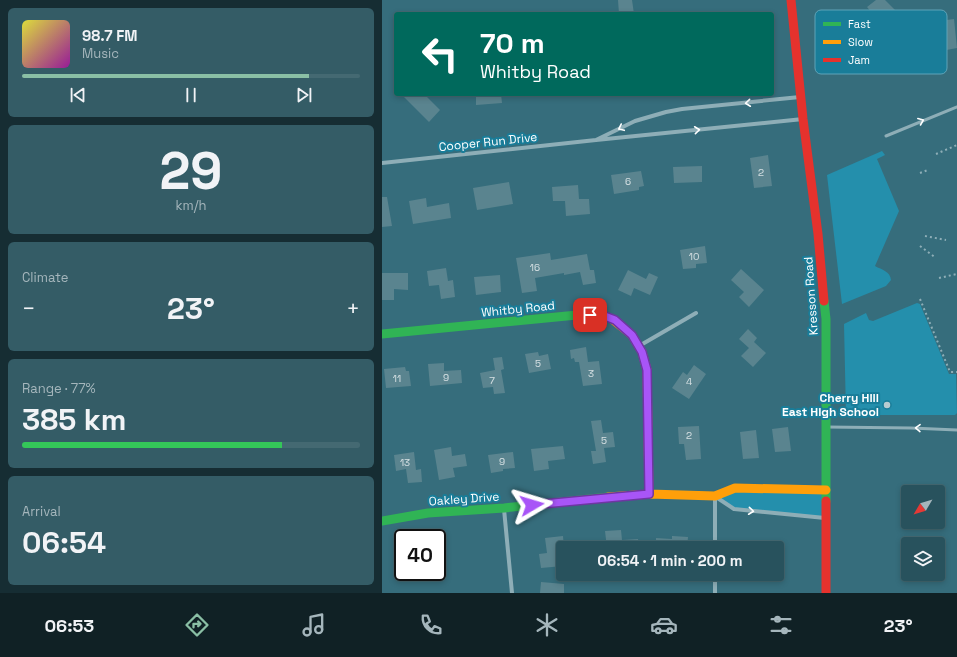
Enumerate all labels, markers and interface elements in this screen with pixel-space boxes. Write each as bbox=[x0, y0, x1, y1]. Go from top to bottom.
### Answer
legend bbox=[815, 10, 947, 74]
text: Fast bbox=[848, 17, 871, 31]
text: 70 m bbox=[480, 25, 545, 61]
text: 98.7 FM bbox=[82, 26, 138, 45]
icon: left bbox=[414, 28, 466, 80]
text: Slow bbox=[848, 35, 873, 49]
text: Music bbox=[82, 45, 119, 62]
text: Jam bbox=[848, 53, 870, 67]
text: Whitby Road bbox=[480, 60, 591, 83]
icon: previous bbox=[67, 84, 89, 106]
icon: pause bbox=[180, 84, 202, 106]
icon: next bbox=[293, 84, 315, 106]
one-way arrow bbox=[745, 98, 751, 107]
one-way arrow bbox=[918, 118, 925, 126]
one-way arrow bbox=[618, 123, 626, 131]
one-way arrow bbox=[694, 125, 700, 134]
street label: Cooper Run Drive bbox=[438, 129, 538, 155]
text: 29 bbox=[160, 138, 222, 204]
house number: 2 bbox=[758, 166, 764, 179]
house number: 6 bbox=[625, 175, 631, 188]
text: km/h bbox=[176, 197, 206, 214]
house number: 10 bbox=[689, 250, 699, 263]
street label: Kresson Road bbox=[800, 256, 822, 336]
house number: 16 bbox=[530, 261, 540, 274]
text: Climate bbox=[22, 269, 68, 286]
text: 23° bbox=[167, 289, 215, 328]
text: − bbox=[22, 294, 36, 322]
text: + bbox=[346, 294, 360, 322]
street label: Whitby Road bbox=[480, 297, 556, 321]
pin bbox=[573, 298, 607, 332]
icon: arrive bbox=[579, 304, 601, 326]
house number: 5 bbox=[535, 357, 541, 370]
house number: 3 bbox=[588, 367, 594, 380]
house number: 9 bbox=[443, 371, 449, 384]
house number: 11 bbox=[393, 372, 401, 385]
house number: 7 bbox=[489, 374, 495, 387]
house number: 4 bbox=[686, 375, 692, 388]
text: Range · 77% bbox=[22, 380, 96, 397]
place label: Cherry Hill East High School bbox=[782, 390, 879, 420]
text: 385 km bbox=[22, 400, 126, 439]
marker: Cherry Hill East High School bbox=[882, 400, 892, 410]
one-way arrow bbox=[915, 424, 921, 432]
house number: 2 bbox=[686, 429, 692, 442]
house number: 5 bbox=[601, 434, 607, 447]
house number: 9 bbox=[499, 455, 505, 468]
house number: 13 bbox=[400, 456, 410, 469]
position arrow bbox=[511, 484, 553, 526]
north arrow bbox=[901, 485, 945, 529]
map controls bbox=[901, 485, 945, 581]
street label: Oakley Drive bbox=[428, 489, 500, 509]
text: Arrival bbox=[22, 503, 61, 520]
one-way arrow bbox=[747, 506, 754, 515]
text: 06:54 bbox=[22, 523, 106, 562]
speed limit sign: 40 bbox=[394, 529, 446, 581]
button: layers bbox=[901, 537, 945, 581]
text: 06:54 · 1 min · 200 m bbox=[597, 551, 743, 570]
icon: directions bbox=[183, 611, 211, 639]
icon: music bbox=[300, 611, 328, 639]
icon: phone bbox=[417, 611, 445, 639]
icon: climate bbox=[533, 611, 561, 639]
icon: car bbox=[650, 611, 678, 639]
icon: filters bbox=[767, 611, 795, 639]
text: 06:53 bbox=[44, 614, 94, 637]
text: 23° bbox=[884, 614, 913, 637]

